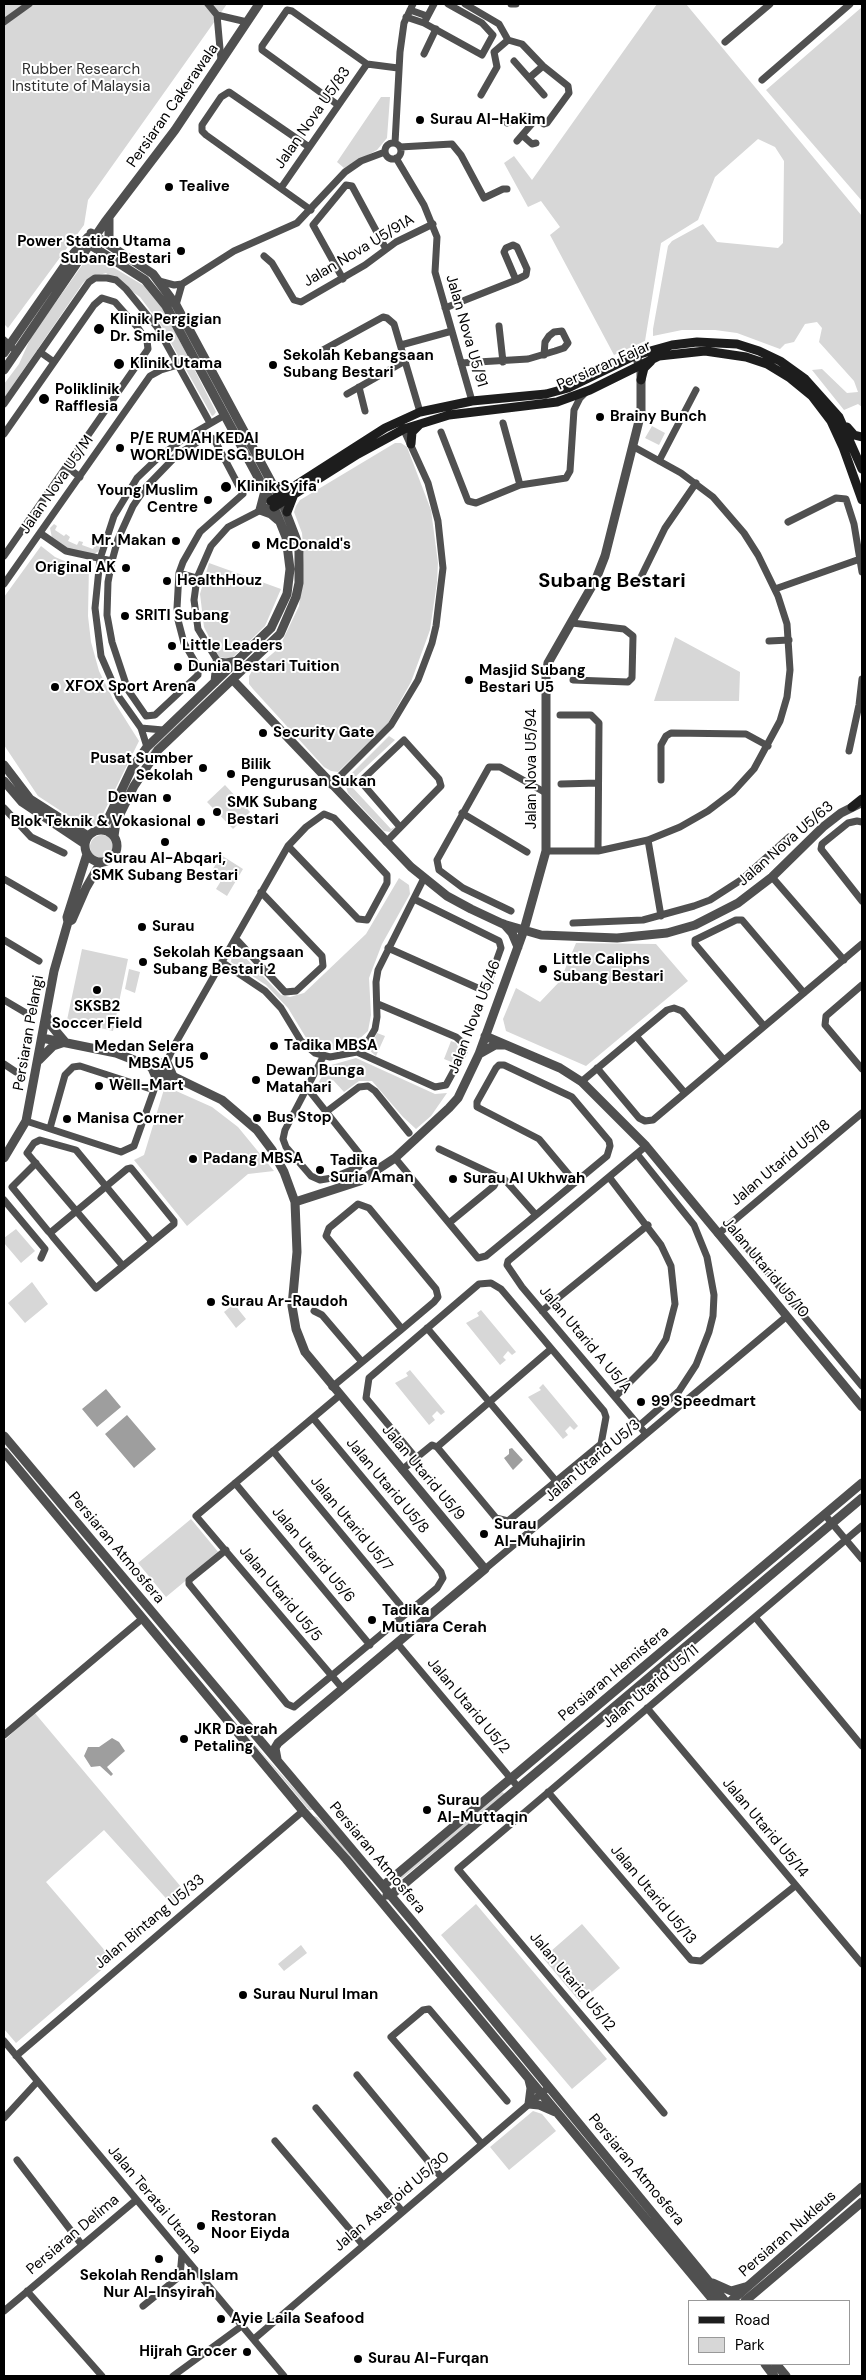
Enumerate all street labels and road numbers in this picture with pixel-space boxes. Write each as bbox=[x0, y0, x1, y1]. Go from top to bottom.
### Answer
street label: Persiaran Cakerawala bbox=[124, 41, 222, 171]
street label: Jalan Nova U5/83 bbox=[271, 64, 355, 172]
street label: Jalan Nova U5/91A bbox=[300, 211, 418, 291]
street label: Jalan Nova U5/91 bbox=[441, 273, 491, 389]
street label: Persiaran Fajar bbox=[554, 337, 654, 395]
street label: Jalan Nova U5/M bbox=[16, 432, 98, 538]
street label: Jalan Nova U5/94 bbox=[523, 709, 541, 829]
street label: Jalan Nova U5/63 bbox=[735, 798, 837, 890]
street label: Jalan Nova U5/46 bbox=[445, 958, 505, 1076]
street label: Persiaran Pelangi bbox=[10, 974, 48, 1092]
street label: Jalan Utarid U5/18 bbox=[728, 1116, 834, 1210]
street label: Jalan Utarid U5/10 bbox=[718, 1214, 812, 1322]
street label: Jalan Utarid A U5/A bbox=[535, 1283, 635, 1397]
street label: Jalan Utarid U5/3 bbox=[542, 1416, 644, 1506]
street label: Jalan Utarid U5/9 bbox=[378, 1421, 468, 1525]
street label: Jalan Utarid U5/8 bbox=[342, 1435, 432, 1537]
street label: Jalan Utarid U5/7 bbox=[306, 1473, 396, 1575]
street label: Persiaran Atmosfera bbox=[64, 1489, 168, 1607]
street label: Jalan Utarid U5/6 bbox=[268, 1503, 358, 1607]
street label: Jalan Utarid U5/5 bbox=[235, 1543, 325, 1645]
street label: Persiaran Hemisfera bbox=[555, 1623, 673, 1725]
street label: Jalan Utarid U5/11 bbox=[599, 1642, 703, 1732]
street label: Jalan Utarid U5/2 bbox=[423, 1655, 513, 1757]
street label: Jalan Utarid U5/14 bbox=[718, 1775, 812, 1881]
street label: Persiaran Atmosfera bbox=[325, 1799, 429, 1917]
street label: Jalan Utarid U5/13 bbox=[606, 1842, 700, 1948]
street label: Jalan Bintang U5/33 bbox=[92, 1871, 208, 1973]
street label: Jalan Utarid U5/12 bbox=[525, 1929, 619, 2035]
street label: Persiaran Atmosfera bbox=[584, 2111, 688, 2229]
street label: Jalan Teratai Utama bbox=[103, 2142, 205, 2258]
street label: Jalan Asteroid U5/30 bbox=[331, 2148, 453, 2256]
street label: Persiaran Nukleus bbox=[736, 2187, 840, 2281]
street label: Persiaran Delima bbox=[23, 2191, 123, 2279]

